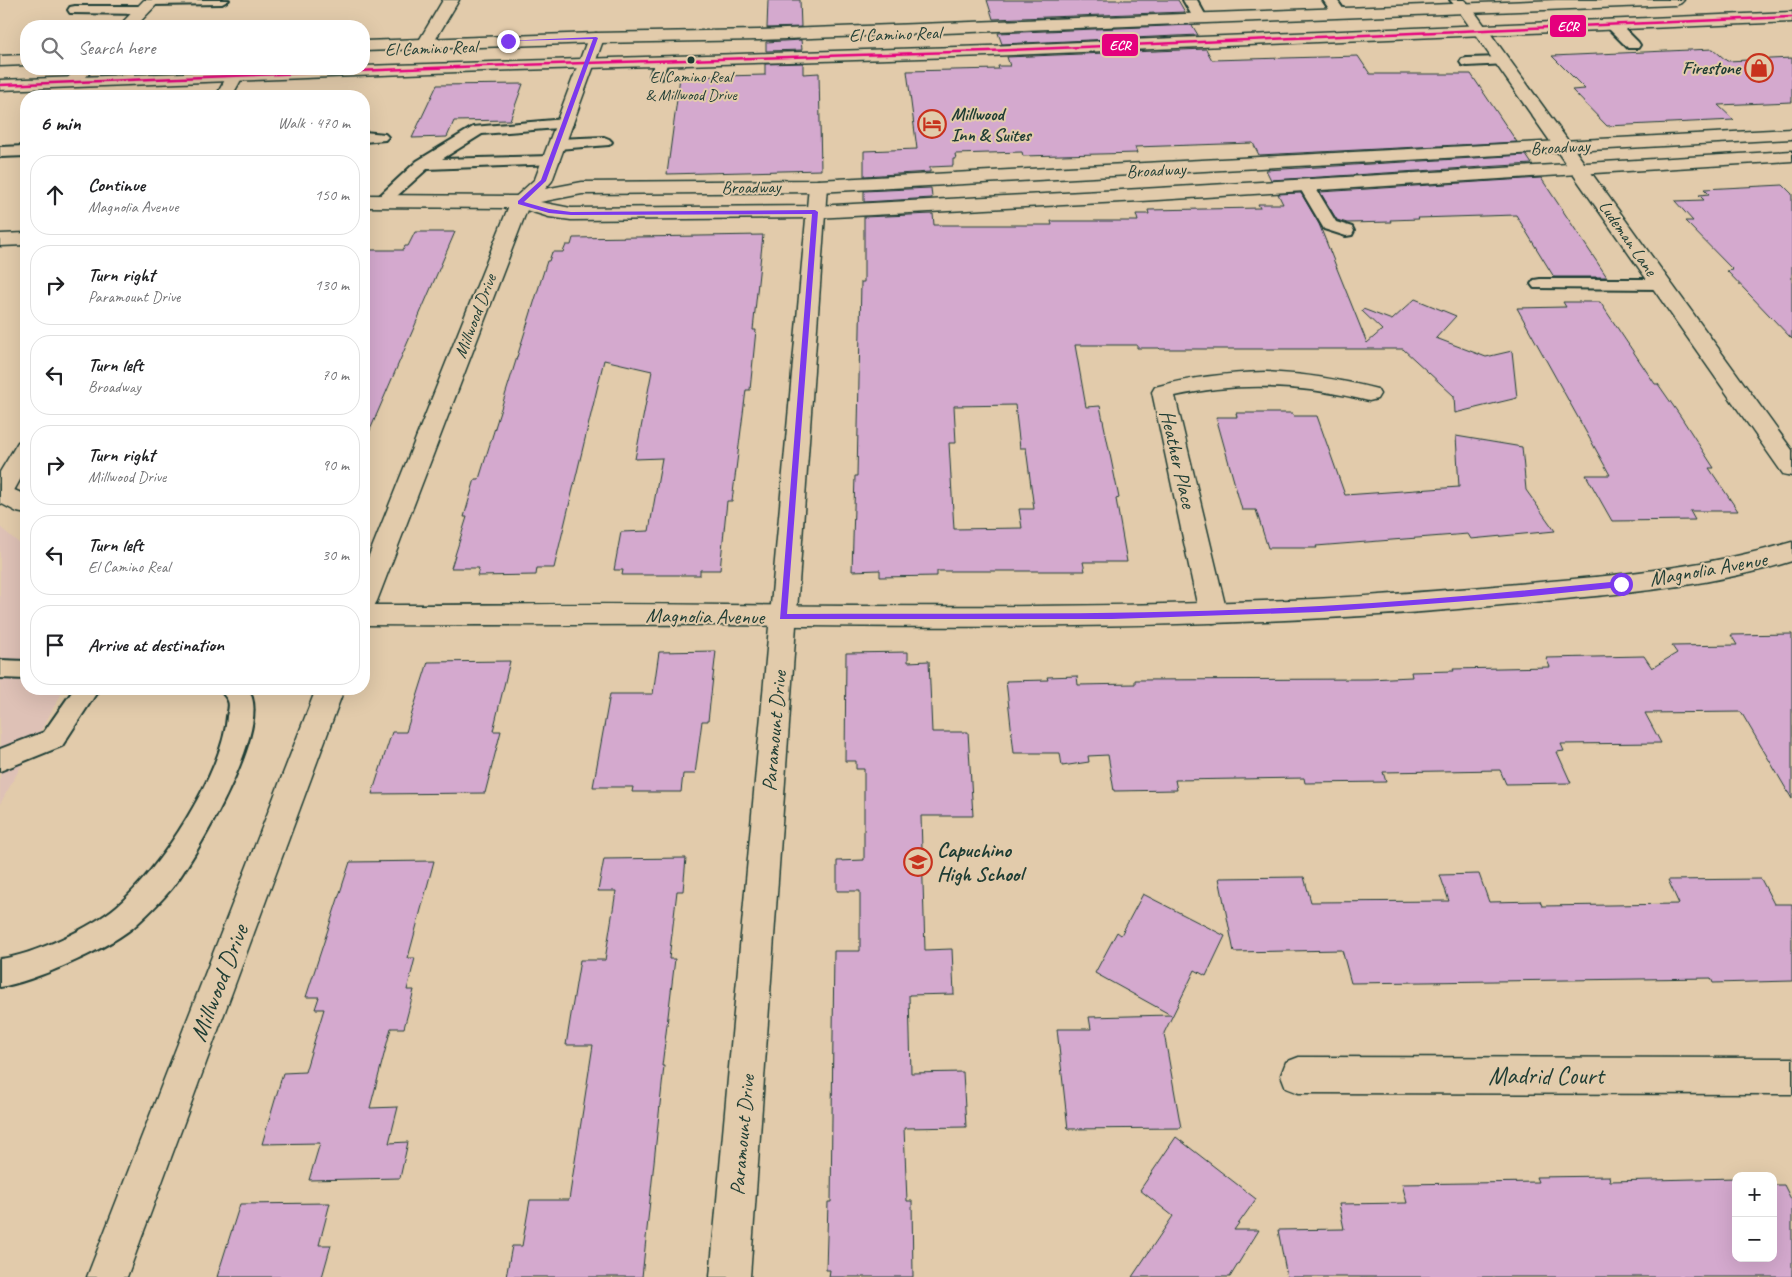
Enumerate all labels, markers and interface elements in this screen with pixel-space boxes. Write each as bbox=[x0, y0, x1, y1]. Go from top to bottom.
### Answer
line badge: ECR bbox=[1549, 14, 1587, 38]
text: ECR bbox=[1558, 18, 1580, 35]
search box bbox=[20, 20, 370, 75]
street label: El Camino Real bbox=[849, 21, 944, 47]
route end bbox=[497, 30, 520, 53]
line badge: ECR bbox=[1101, 33, 1139, 57]
icon: search bbox=[38, 34, 66, 62]
street label: El Camino Real bbox=[385, 35, 480, 61]
text: Search here bbox=[78, 36, 155, 60]
text: ECR bbox=[1110, 37, 1132, 54]
shop icon: Firestone bbox=[1744, 53, 1774, 83]
marker: El Camino Real & Millwood Drive bbox=[686, 55, 696, 65]
place label: Firestone bbox=[1682, 57, 1742, 79]
place label: El Camino Real & Millwood Drive bbox=[645, 67, 738, 105]
place label: Millwood Inn & Suites bbox=[951, 103, 1032, 146]
hotel icon: Millwood Inn & Suites bbox=[917, 109, 947, 139]
text: 6 min bbox=[40, 110, 81, 136]
text: Walk · 470 m bbox=[278, 113, 350, 133]
street label: Broadway bbox=[1530, 134, 1592, 160]
street label: Broadway bbox=[1126, 157, 1188, 183]
text: Continue bbox=[88, 173, 145, 197]
street label: Broadway bbox=[721, 175, 783, 199]
icon: ahead bbox=[41, 181, 69, 209]
text: 150 m bbox=[315, 185, 349, 205]
street label: Ludeman Lane bbox=[1594, 196, 1663, 281]
text: Magnolia Avenue bbox=[88, 197, 178, 217]
text: Turn right bbox=[88, 263, 155, 287]
street label: Millwood Drive bbox=[449, 270, 501, 361]
icon: right bbox=[41, 271, 69, 299]
text: 130 m bbox=[315, 275, 349, 295]
text: Paramount Drive bbox=[88, 287, 180, 307]
text: Turn left bbox=[88, 353, 143, 377]
icon: left bbox=[41, 361, 69, 389]
text: 70 m bbox=[322, 365, 349, 385]
text: Broadway bbox=[88, 377, 141, 397]
street label: Heather Place bbox=[1154, 407, 1202, 512]
text: Turn right bbox=[88, 443, 155, 467]
icon: right bbox=[41, 451, 69, 479]
text: 90 m bbox=[322, 455, 349, 475]
text: Millwood Drive bbox=[88, 467, 166, 487]
text: Turn left bbox=[88, 533, 143, 557]
icon: left bbox=[41, 541, 69, 569]
text: 30 m bbox=[322, 545, 349, 565]
street label: Magnolia Avenue bbox=[1647, 546, 1771, 592]
text: El Camino Real bbox=[88, 557, 170, 577]
route start bbox=[1610, 573, 1633, 596]
street label: Magnolia Avenue bbox=[645, 602, 767, 630]
icon: arrive bbox=[41, 631, 69, 659]
text: Arrive at destination bbox=[88, 633, 224, 657]
street label: Paramount Drive bbox=[756, 668, 792, 792]
place label: Capuchino High School bbox=[937, 837, 1027, 887]
school or university icon: Capuchino High School bbox=[903, 847, 933, 877]
street label: Millwood Drive bbox=[182, 918, 257, 1046]
street label: Madrid Court bbox=[1488, 1060, 1606, 1092]
street label: Paramount Drive bbox=[724, 1072, 760, 1196]
map controls bbox=[1732, 1172, 1777, 1262]
button: + bbox=[1732, 1172, 1777, 1217]
button: − bbox=[1732, 1217, 1777, 1262]

